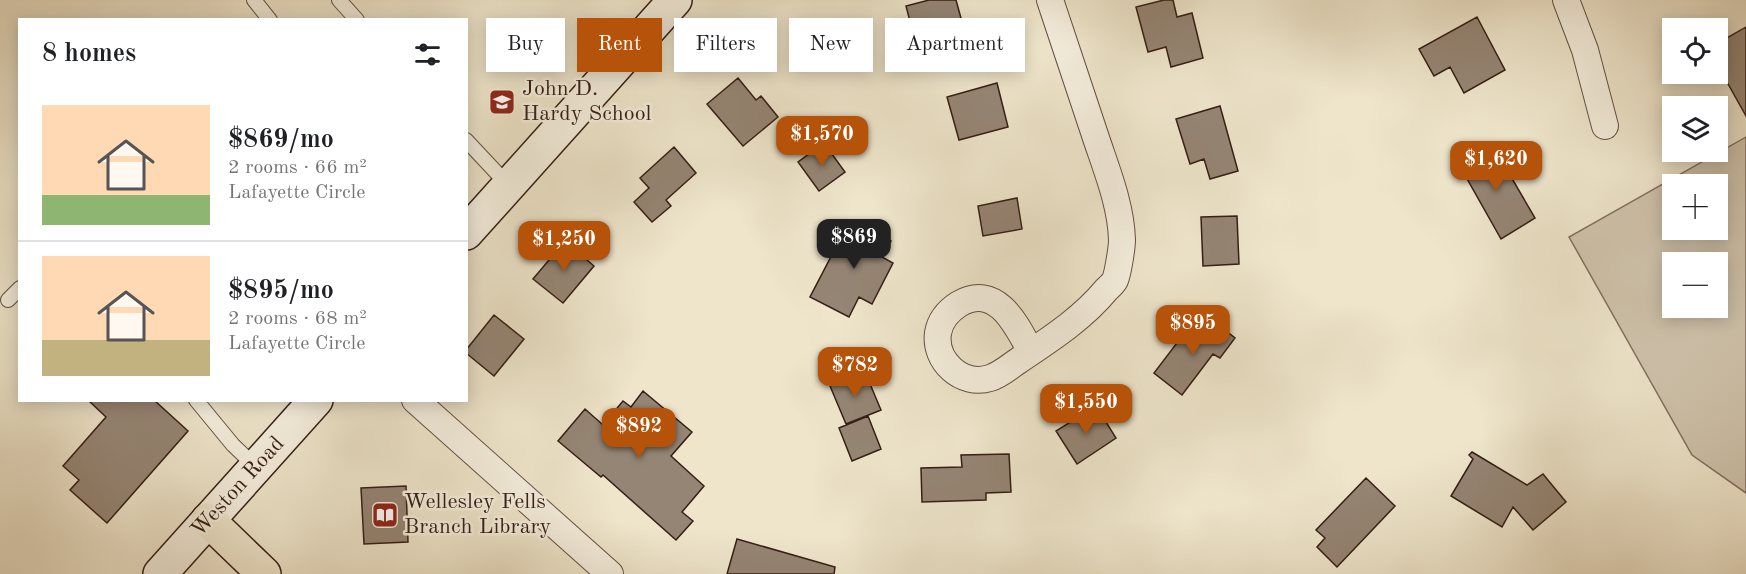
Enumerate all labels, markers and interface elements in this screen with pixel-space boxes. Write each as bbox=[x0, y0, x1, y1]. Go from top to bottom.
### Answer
chip: Buy bbox=[486, 18, 565, 72]
chip: Rent bbox=[577, 18, 662, 72]
chip: Filters bbox=[674, 18, 777, 72]
chip: New bbox=[789, 18, 873, 72]
chip: Apartment bbox=[885, 18, 1025, 72]
map controls bbox=[1662, 18, 1728, 318]
button: locate bbox=[1662, 18, 1728, 84]
icon: filters bbox=[411, 38, 444, 71]
text: 8 homes bbox=[42, 41, 136, 67]
place label: John D. Hardy School bbox=[522, 78, 652, 125]
school or university icon: John D. Hardy School bbox=[487, 87, 517, 117]
button: layers bbox=[1662, 96, 1728, 162]
pin: $1,570 bbox=[773, 116, 871, 167]
text: $1,570 bbox=[790, 125, 854, 145]
text: $869/mo bbox=[228, 127, 334, 153]
icon: home bbox=[90, 129, 162, 201]
pin: $1,620 bbox=[1447, 141, 1545, 192]
text: $1,620 bbox=[1464, 150, 1528, 170]
text: 2 rooms · 66 m² bbox=[228, 158, 367, 178]
button: + bbox=[1662, 174, 1728, 240]
text: Lafayette Circle bbox=[228, 183, 365, 203]
pin: $869 bbox=[818, 219, 890, 270]
pin: $1,250 bbox=[515, 221, 613, 272]
text: $869 bbox=[831, 228, 877, 248]
text: $1,250 bbox=[532, 230, 596, 250]
button: − bbox=[1662, 252, 1728, 318]
text: $895/mo bbox=[228, 278, 334, 304]
icon: home bbox=[90, 280, 162, 352]
pin: $895 bbox=[1157, 305, 1229, 356]
text: 2 rooms · 68 m² bbox=[228, 309, 367, 329]
text: $895 bbox=[1170, 314, 1216, 334]
text: Lafayette Circle bbox=[228, 334, 365, 354]
pin: $782 bbox=[819, 347, 891, 398]
text: $782 bbox=[832, 356, 878, 376]
pin: $1,550 bbox=[1037, 384, 1135, 435]
text: $1,550 bbox=[1054, 393, 1118, 413]
pin: $892 bbox=[603, 408, 675, 459]
text: $892 bbox=[616, 417, 662, 437]
street label: Weston Road bbox=[187, 433, 289, 541]
place label: Wellesley Fells Branch Library bbox=[404, 491, 552, 538]
library icon: Wellesley Fells Branch Library bbox=[370, 500, 400, 530]

